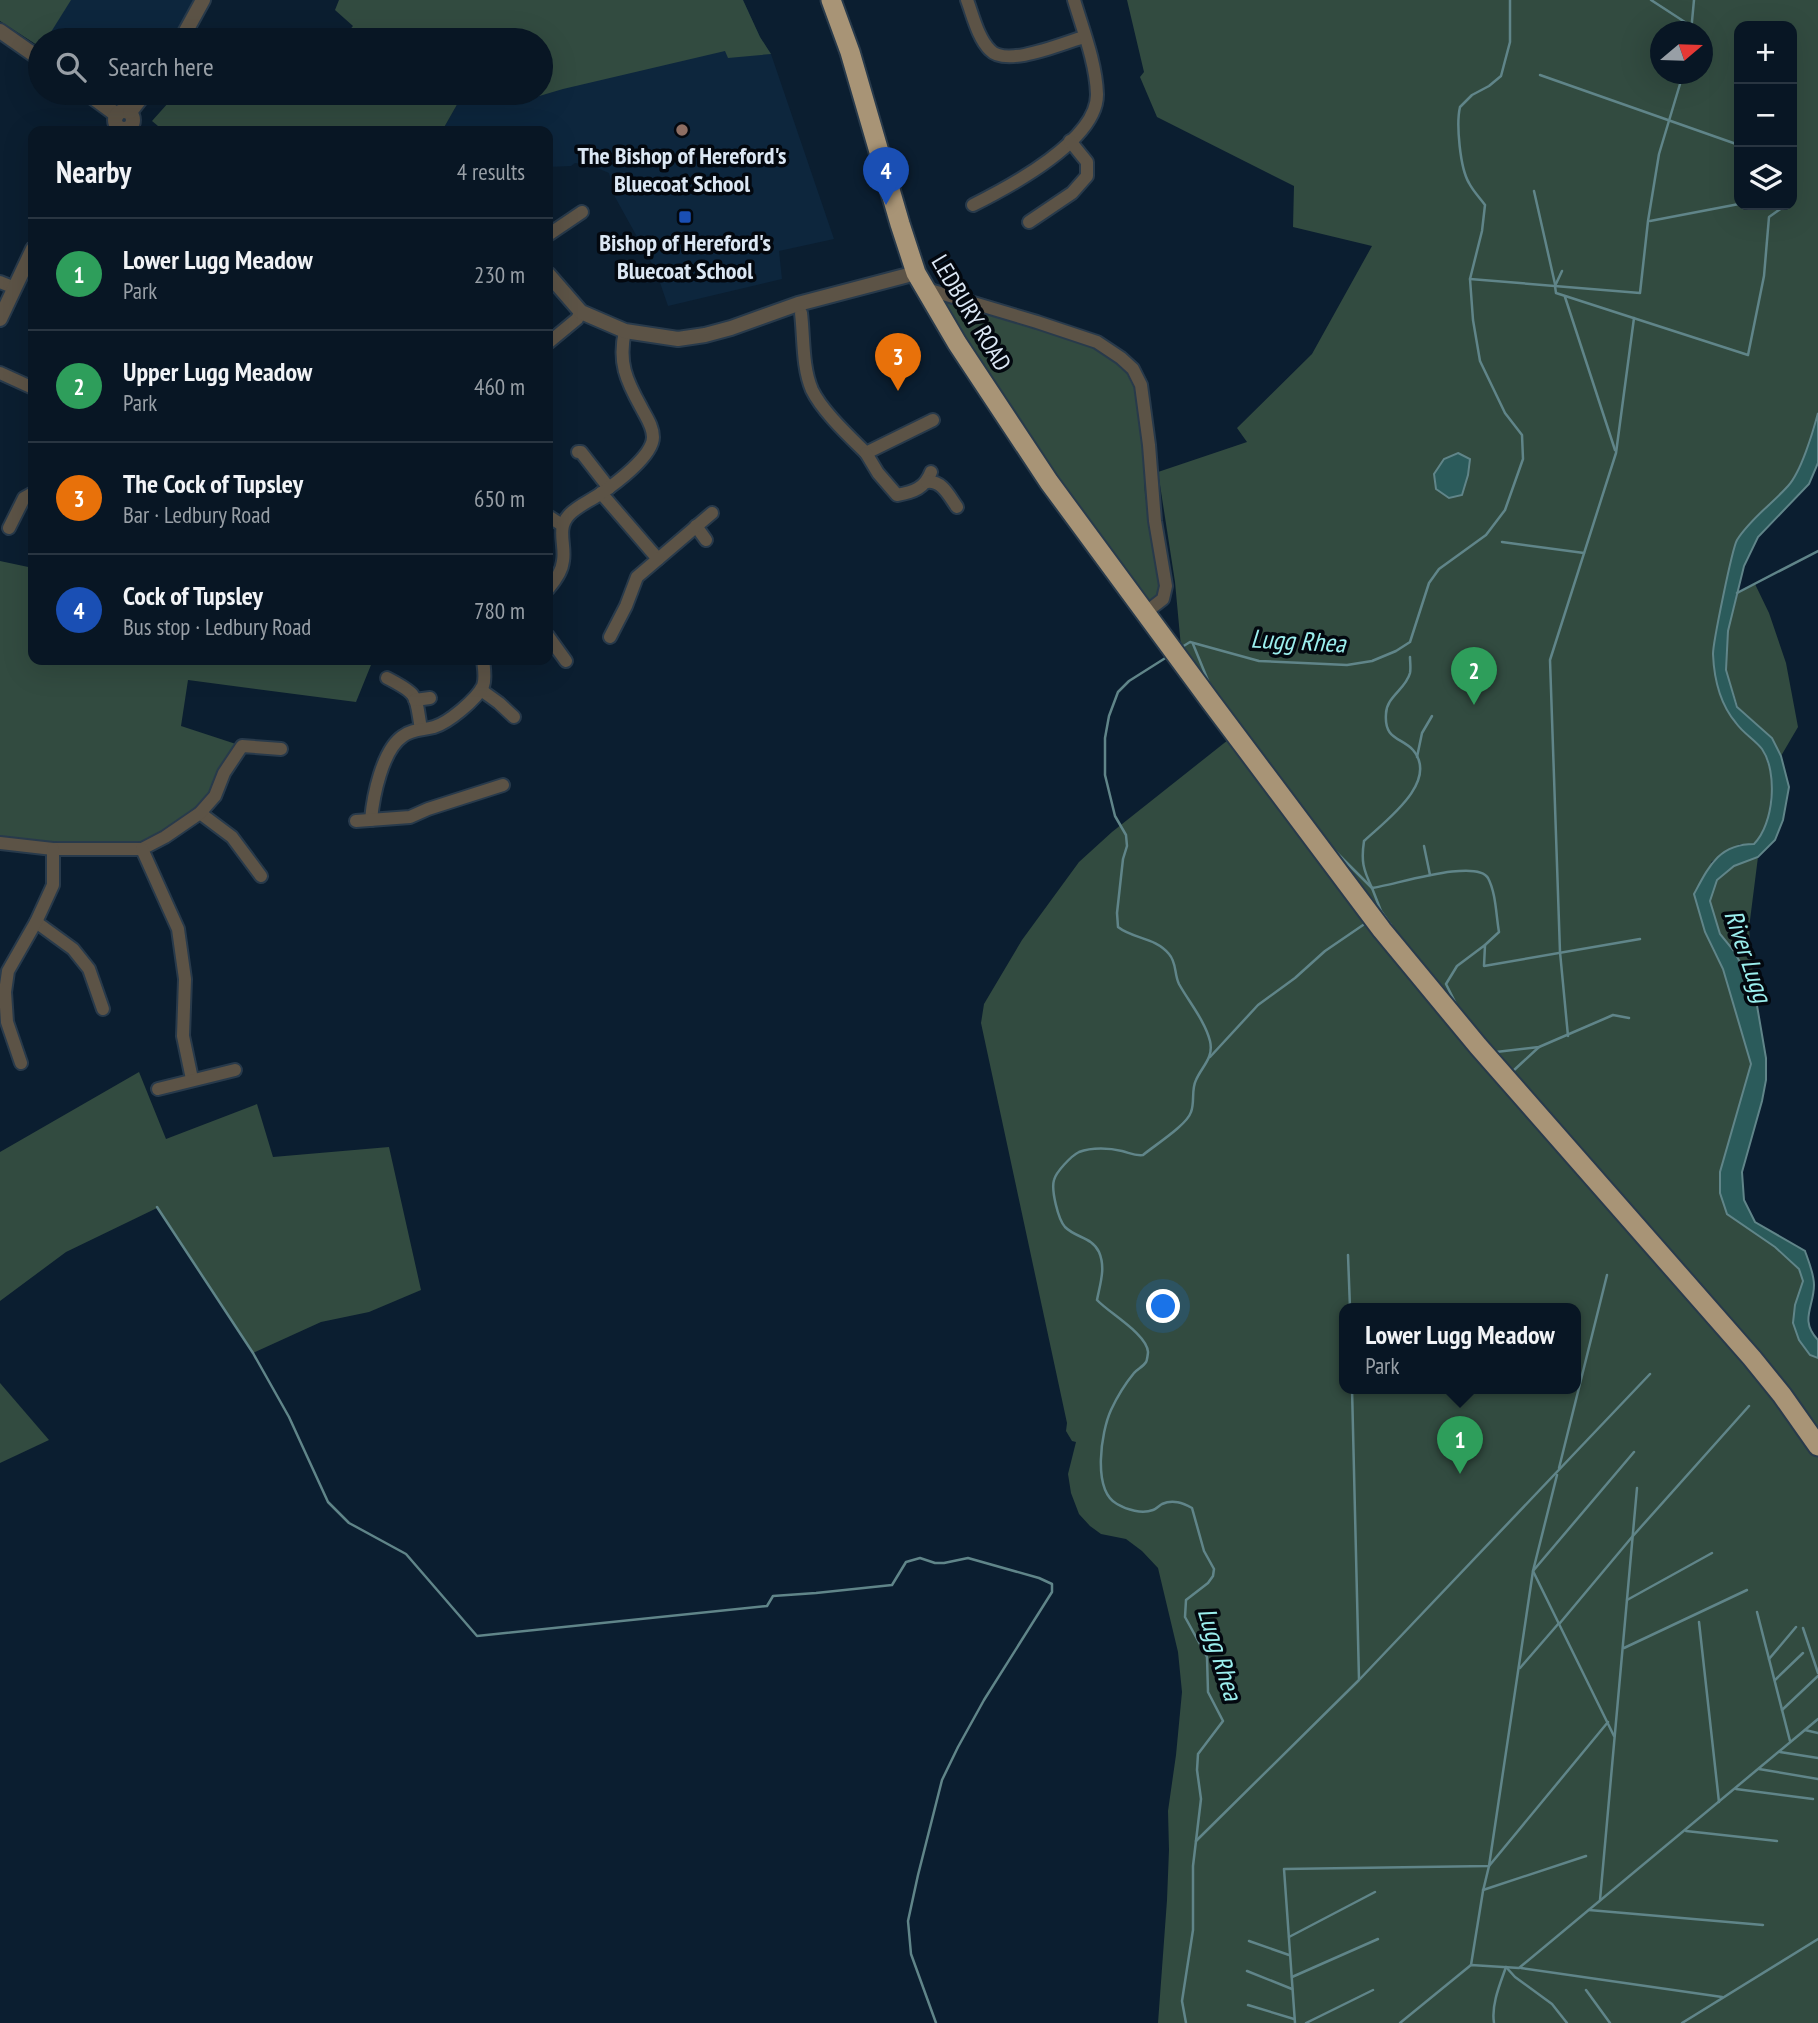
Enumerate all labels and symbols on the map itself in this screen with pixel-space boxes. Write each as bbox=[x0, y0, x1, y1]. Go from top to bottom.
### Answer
north arrow bbox=[1650, 21, 1713, 84]
marker: The Bishop of Hereford's Bluecoat School bbox=[674, 122, 690, 138]
place label: The Bishop of Hereford's Bluecoat School bbox=[577, 140, 787, 199]
pin: 4 bbox=[863, 147, 909, 205]
marker: Bishop of Hereford's Bluecoat School bbox=[677, 209, 693, 225]
place label: Bishop of Hereford's Bluecoat School bbox=[599, 227, 771, 286]
street label: LEDBURY ROAD bbox=[925, 249, 1018, 376]
pin: 3 bbox=[875, 333, 921, 391]
water label: Lugg Rhea bbox=[1250, 622, 1348, 660]
pin: 2 bbox=[1451, 647, 1497, 705]
water label: River Lugg bbox=[1717, 905, 1780, 1008]
your location bbox=[1146, 1289, 1180, 1323]
pin: 1 bbox=[1437, 1416, 1483, 1474]
water label: Lugg Rhea bbox=[1191, 1604, 1251, 1706]

